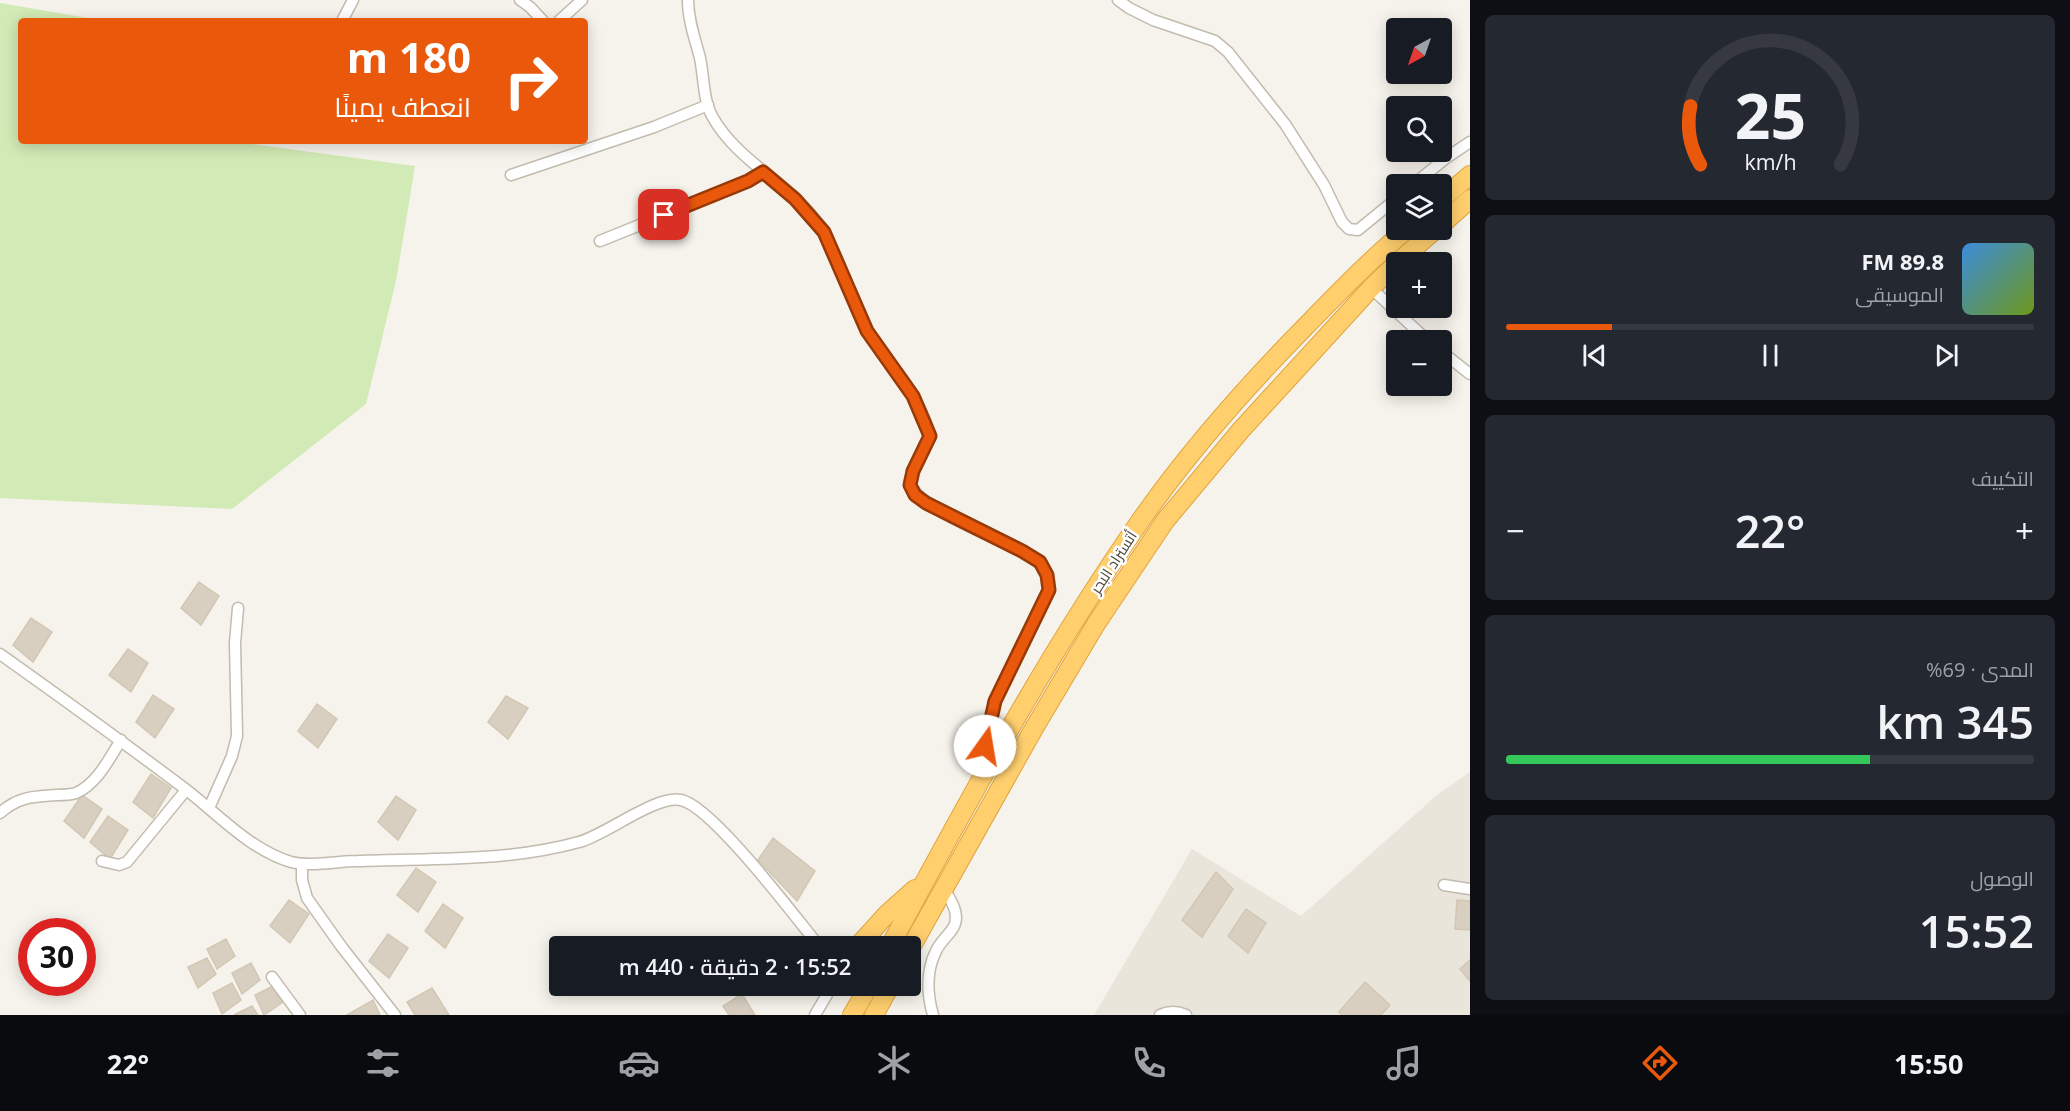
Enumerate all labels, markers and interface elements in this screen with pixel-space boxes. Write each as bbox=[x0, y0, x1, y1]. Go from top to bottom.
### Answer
north arrow bbox=[1386, 18, 1452, 84]
map controls bbox=[1386, 18, 1452, 396]
text: 180 m bbox=[347, 28, 471, 85]
icon: right bbox=[492, 42, 570, 120]
text: 25 bbox=[1734, 72, 1806, 157]
text: انعطف يمينًا bbox=[334, 88, 471, 125]
button: search bbox=[1386, 96, 1452, 162]
text: km/h bbox=[1744, 147, 1796, 176]
button: layers bbox=[1386, 174, 1452, 240]
pin bbox=[638, 189, 689, 240]
icon: arrive bbox=[647, 198, 680, 231]
text: 89.8 FM bbox=[1861, 246, 1944, 276]
button: + bbox=[1386, 252, 1452, 318]
text: الموسيقى bbox=[1855, 281, 1944, 308]
button: − bbox=[1386, 330, 1452, 396]
icon: previous bbox=[1578, 339, 1611, 372]
icon: pause bbox=[1754, 339, 1787, 372]
icon: next bbox=[1930, 339, 1963, 372]
text: التكييف bbox=[1971, 465, 2034, 492]
text: 22° bbox=[1735, 500, 1805, 561]
text: − bbox=[1506, 508, 1525, 553]
text: + bbox=[2015, 508, 2034, 553]
street label: أتستراد البحر bbox=[1085, 527, 1141, 598]
text: المدى · 69% bbox=[1926, 656, 2034, 683]
text: 345 km bbox=[1876, 691, 2034, 752]
position arrow bbox=[953, 714, 1017, 778]
text: الوصول bbox=[1970, 865, 2034, 892]
text: 15:52 bbox=[1919, 900, 2034, 961]
speed limit sign: 30 bbox=[18, 918, 96, 996]
text: 15:52 · 2 دقيقة · 440 m bbox=[619, 951, 851, 981]
icon: filters bbox=[362, 1042, 404, 1084]
icon: car bbox=[618, 1042, 660, 1084]
icon: climate bbox=[873, 1042, 915, 1084]
icon: phone bbox=[1128, 1042, 1170, 1084]
icon: music bbox=[1383, 1042, 1425, 1084]
icon: directions bbox=[1639, 1042, 1681, 1084]
text: 22° bbox=[107, 1045, 149, 1082]
text: 15:50 bbox=[1894, 1045, 1963, 1082]

